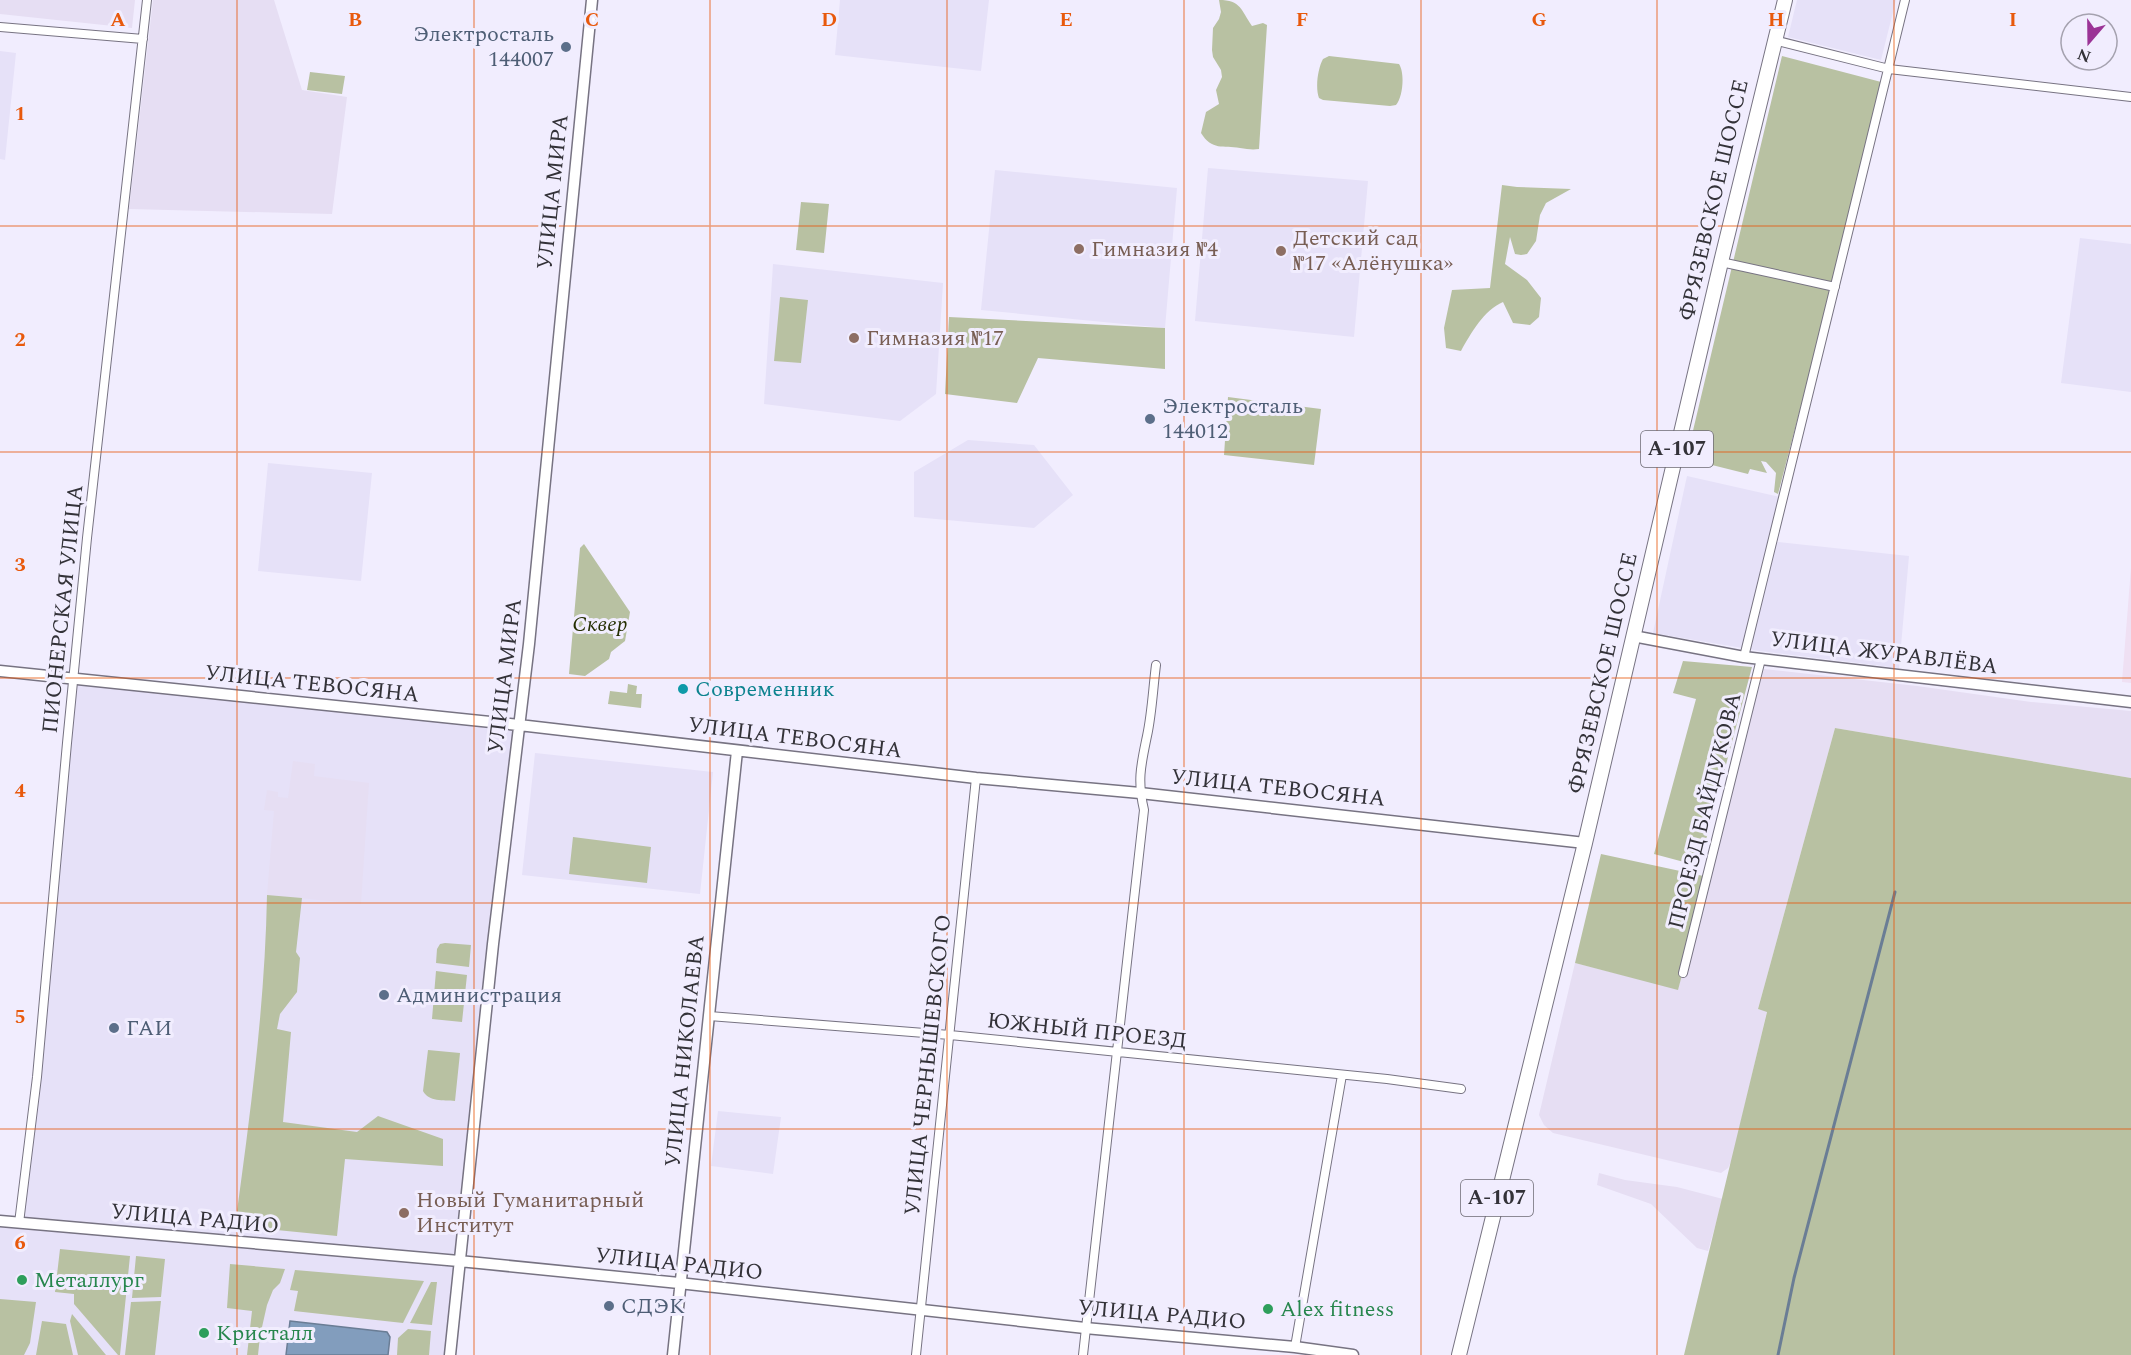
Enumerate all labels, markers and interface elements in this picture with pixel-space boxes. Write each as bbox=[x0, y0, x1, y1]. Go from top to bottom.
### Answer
text: A bbox=[110, 5, 126, 35]
text: B bbox=[348, 5, 362, 35]
text: C bbox=[585, 5, 599, 35]
text: D bbox=[821, 5, 837, 35]
text: E bbox=[1059, 5, 1073, 35]
text: F bbox=[1296, 5, 1308, 35]
text: G bbox=[1531, 5, 1547, 35]
text: H bbox=[1768, 5, 1784, 35]
text: I bbox=[2009, 5, 2017, 35]
north arrow bbox=[2059, 12, 2119, 72]
place label: Электросталь 144007 bbox=[413, 18, 554, 76]
marker: Электросталь 144007 bbox=[559, 40, 573, 54]
text: N bbox=[2074, 42, 2094, 69]
street label: ФРЯЗЕВСКОЕ ШОССЕ bbox=[1670, 76, 1758, 324]
text: 1 bbox=[14, 99, 26, 129]
street label: УЛИЦА МИРА bbox=[528, 113, 578, 271]
place label: Детский сад №17 «Алёнушка» bbox=[1293, 222, 1454, 280]
place label: Гимназия №4 bbox=[1091, 233, 1218, 266]
marker: Гимназия №4 bbox=[1072, 242, 1086, 256]
marker: Детский сад №17 «Алёнушка» bbox=[1274, 244, 1288, 258]
place label: Гимназия №17 bbox=[866, 322, 1004, 355]
text: 2 bbox=[14, 325, 26, 355]
marker: Гимназия №17 bbox=[847, 331, 861, 345]
place label: Электросталь 144012 bbox=[1162, 390, 1303, 448]
marker: Электросталь 144012 bbox=[1143, 412, 1157, 426]
road number: А-107 bbox=[1641, 431, 1713, 467]
street label: ПИОНЕРСКАЯ УЛИЦА bbox=[34, 483, 92, 735]
street label: ФРЯЗЕВСКОЕ ШОССЕ bbox=[1559, 549, 1647, 797]
text: 3 bbox=[14, 550, 26, 580]
street label: УЛИЦА МИРА bbox=[479, 596, 531, 756]
park label: Сквер bbox=[572, 608, 628, 641]
street label: УЛИЦА ЖУРАВЛЁВА bbox=[1768, 623, 2000, 683]
street label: УЛИЦА ТЕВОСЯНА bbox=[203, 656, 421, 712]
place label: Современник bbox=[695, 673, 835, 706]
marker: Современник bbox=[676, 682, 690, 696]
street label: ПРОЕЗД БАЙДУКОВА bbox=[1660, 689, 1750, 933]
street label: УЛИЦА ТЕВОСЯНА bbox=[686, 709, 904, 767]
street label: УЛИЦА ТЕВОСЯНА bbox=[1169, 760, 1387, 816]
text: 4 bbox=[14, 776, 26, 806]
street label: УЛИЦА ЧЕРНЫШЕВСКОГО bbox=[896, 913, 960, 1217]
street label: УЛИЦА НИКОЛАЕВА bbox=[656, 933, 714, 1169]
place label: Администрация bbox=[396, 979, 562, 1012]
marker: Администрация bbox=[377, 988, 391, 1002]
text: 5 bbox=[14, 1002, 26, 1032]
street label: ЮЖНЫЙ ПРОЕЗД bbox=[986, 1004, 1188, 1058]
place label: ГАИ bbox=[126, 1012, 172, 1045]
marker: ГАИ bbox=[107, 1021, 121, 1035]
road number: А-107 bbox=[1461, 1180, 1533, 1216]
place label: Новый Гуманитарный Институт bbox=[416, 1184, 644, 1242]
street label: УЛИЦА РАДИО bbox=[109, 1195, 281, 1243]
marker: Новый Гуманитарный Институт bbox=[397, 1206, 411, 1220]
text: 6 bbox=[14, 1228, 26, 1258]
street label: УЛИЦА РАДИО bbox=[593, 1239, 765, 1289]
place label: Металлург bbox=[34, 1264, 144, 1297]
marker: Металлург bbox=[15, 1273, 29, 1287]
place label: СДЭК bbox=[621, 1290, 685, 1323]
street label: УЛИЦА РАДИО bbox=[1076, 1291, 1248, 1339]
place label: Alex fitness bbox=[1280, 1293, 1394, 1326]
marker: СДЭК bbox=[602, 1299, 616, 1313]
marker: Alex fitness bbox=[1261, 1302, 1275, 1316]
place label: Кристалл bbox=[216, 1317, 313, 1350]
marker: Кристалл bbox=[197, 1326, 211, 1340]

